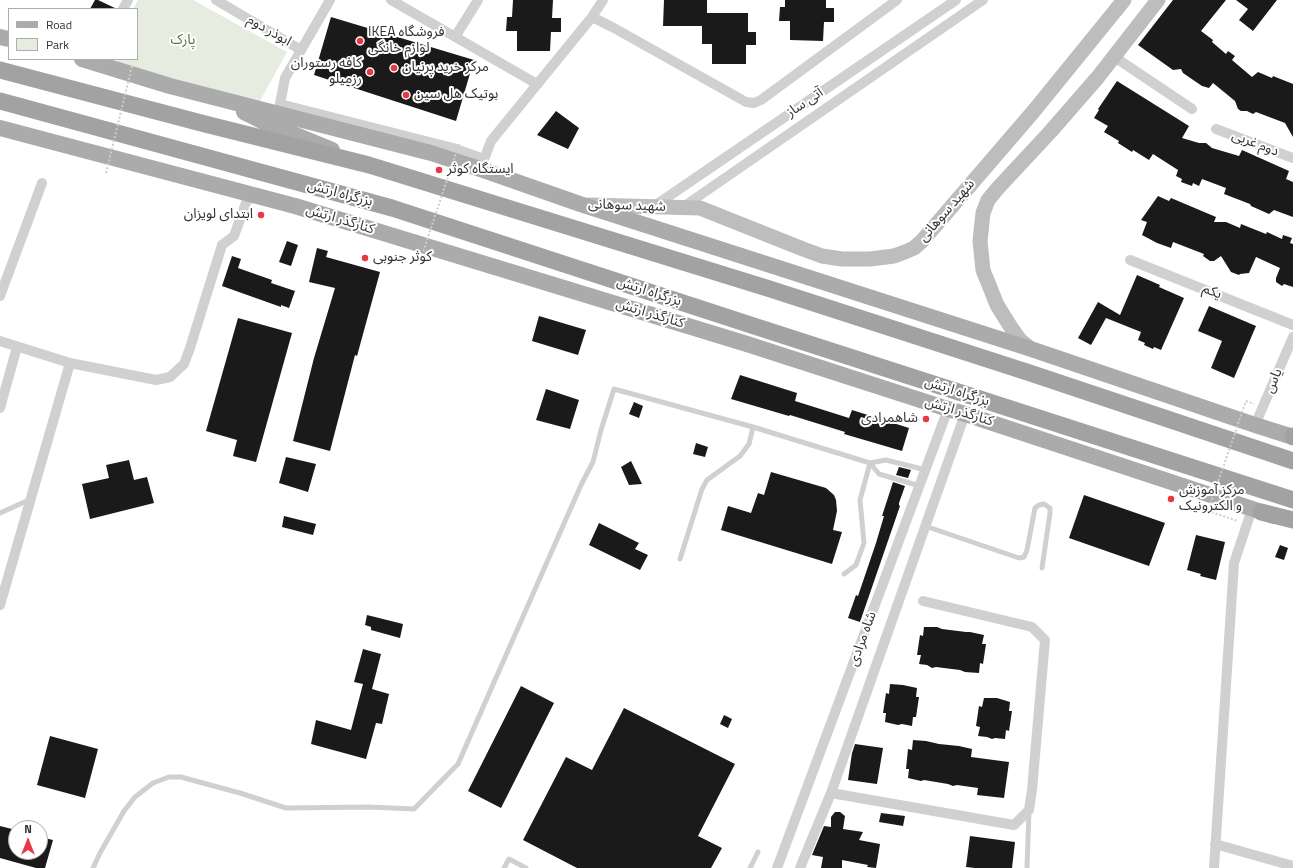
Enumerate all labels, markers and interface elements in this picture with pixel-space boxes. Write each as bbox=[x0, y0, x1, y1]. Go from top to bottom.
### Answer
legend bbox=[8, 8, 138, 60]
street label: ابوذر دوم bbox=[244, 12, 294, 50]
text: Road bbox=[46, 15, 72, 34]
place label: IKEA فروشگاه لوازم خانگی bbox=[368, 25, 444, 58]
park label: پارک bbox=[170, 33, 196, 49]
text: Park bbox=[46, 35, 69, 54]
marker: IKEA فروشگاه لوازم خانگی bbox=[355, 36, 365, 46]
place label: کافه رستوران رزمیلو bbox=[291, 56, 362, 88]
place label: مرکز خرید پرنیان bbox=[402, 60, 489, 76]
marker: مرکز خرید پرنیان bbox=[389, 63, 399, 73]
marker: کافه رستوران رزمیلو bbox=[365, 67, 375, 77]
street label: آتی ساز bbox=[783, 85, 827, 121]
place label: بوتیک هل سین bbox=[414, 87, 498, 103]
marker: بوتیک هل سین bbox=[401, 90, 411, 100]
street label: دوم غربی bbox=[1229, 127, 1281, 161]
place label: ایستگاه کوثر bbox=[447, 162, 514, 178]
marker: ایستگاه کوثر bbox=[434, 165, 444, 175]
street label: شهید سوهانی bbox=[915, 176, 979, 246]
street label: بزرگراه ارتش bbox=[305, 177, 375, 211]
street label: شهید سوهانی bbox=[588, 196, 666, 216]
street label: کنارگذر ارتش bbox=[304, 202, 376, 238]
place label: ابتدای لویزان bbox=[184, 207, 253, 223]
marker: ابتدای لویزان bbox=[256, 210, 266, 220]
place label: کوثر جنوبی bbox=[373, 250, 432, 266]
marker: کوثر جنوبی bbox=[360, 253, 370, 263]
street label: بزرگراه ارتش bbox=[615, 274, 683, 310]
street label: یکم bbox=[1200, 281, 1224, 303]
street label: کنارگذر ارتش bbox=[614, 296, 686, 332]
street label: یاس bbox=[1261, 366, 1287, 396]
street label: بزرگراه ارتش bbox=[923, 374, 991, 410]
street label: کنارگذر ارتش bbox=[923, 394, 995, 430]
place label: شاهمرادی bbox=[861, 411, 918, 427]
marker: شاهمرادی bbox=[921, 414, 931, 424]
place label: مرکز آموزش و الکترونیک bbox=[1179, 483, 1245, 516]
marker: مرکز آموزش و الکترونیک bbox=[1166, 494, 1176, 504]
street label: شاه مرادی bbox=[845, 609, 881, 669]
north arrow bbox=[8, 820, 48, 860]
text: N bbox=[24, 821, 32, 837]

